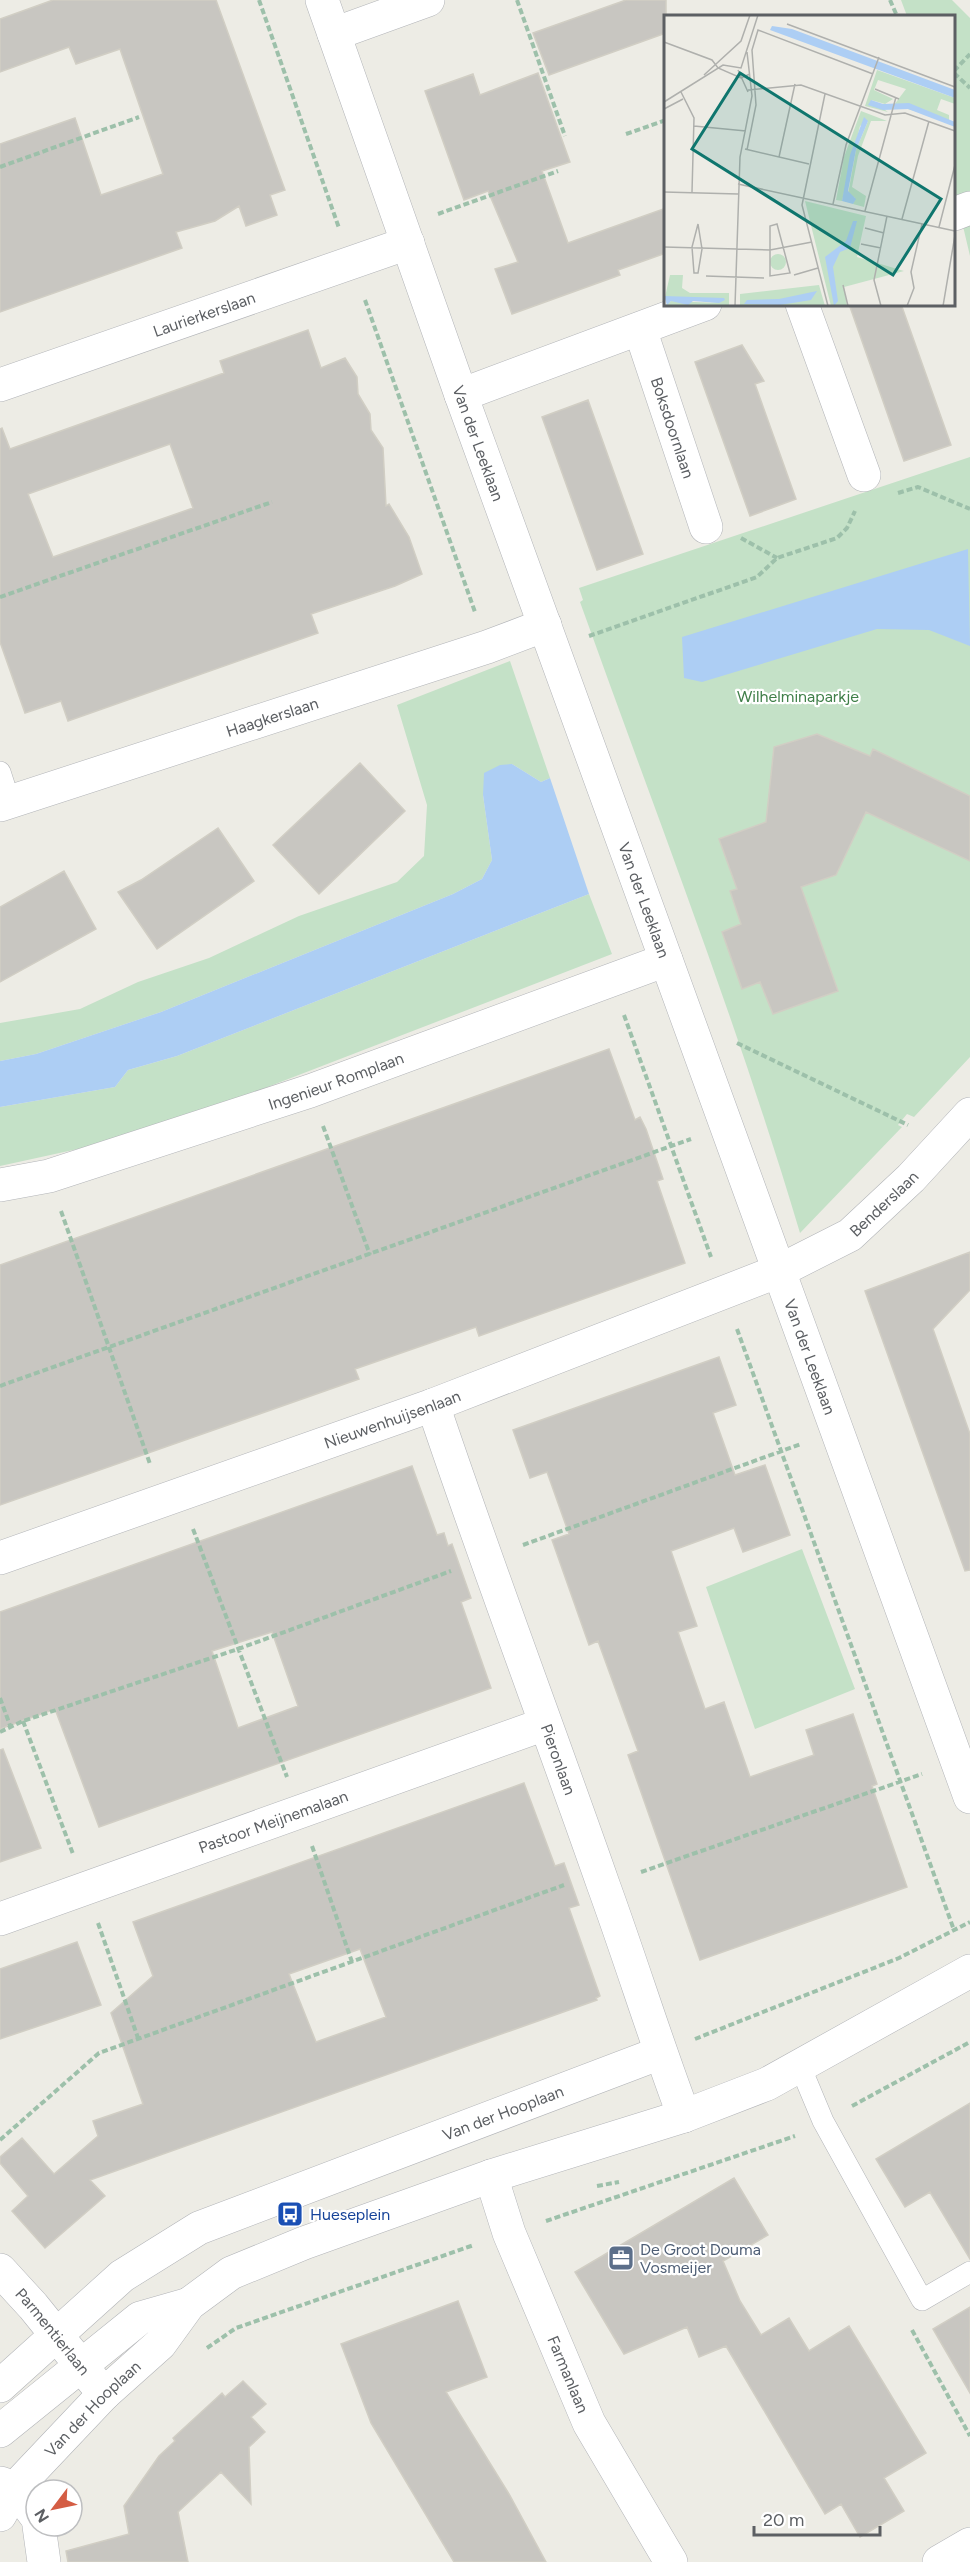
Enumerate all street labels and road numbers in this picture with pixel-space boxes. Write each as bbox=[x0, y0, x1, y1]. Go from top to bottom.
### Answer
street label: Laurierkerslaan bbox=[151, 288, 258, 341]
street label: Boksdoornlaan bbox=[647, 375, 698, 481]
street label: Van der Leeklaan bbox=[448, 383, 508, 504]
street label: Haagkerslaan bbox=[224, 693, 321, 741]
street label: Van der Leeklaan bbox=[614, 840, 674, 961]
street label: Ingenieur Romplaan bbox=[266, 1048, 406, 1114]
street label: Benderslaan bbox=[846, 1167, 923, 1241]
street label: Van der Leeklaan bbox=[780, 1297, 839, 1417]
street label: Nieuwenhuijsenlaan bbox=[321, 1386, 463, 1453]
street label: Pieronlaan bbox=[537, 1721, 580, 1798]
street label: Pastoor Meijnemalaan bbox=[196, 1786, 351, 1857]
street label: Van der Hooplaan bbox=[440, 2082, 566, 2145]
street label: Parmentierlaan bbox=[11, 2284, 94, 2379]
street label: Farmanlaan bbox=[543, 2333, 593, 2416]
street label: Van der Hooplaan bbox=[41, 2357, 145, 2461]

